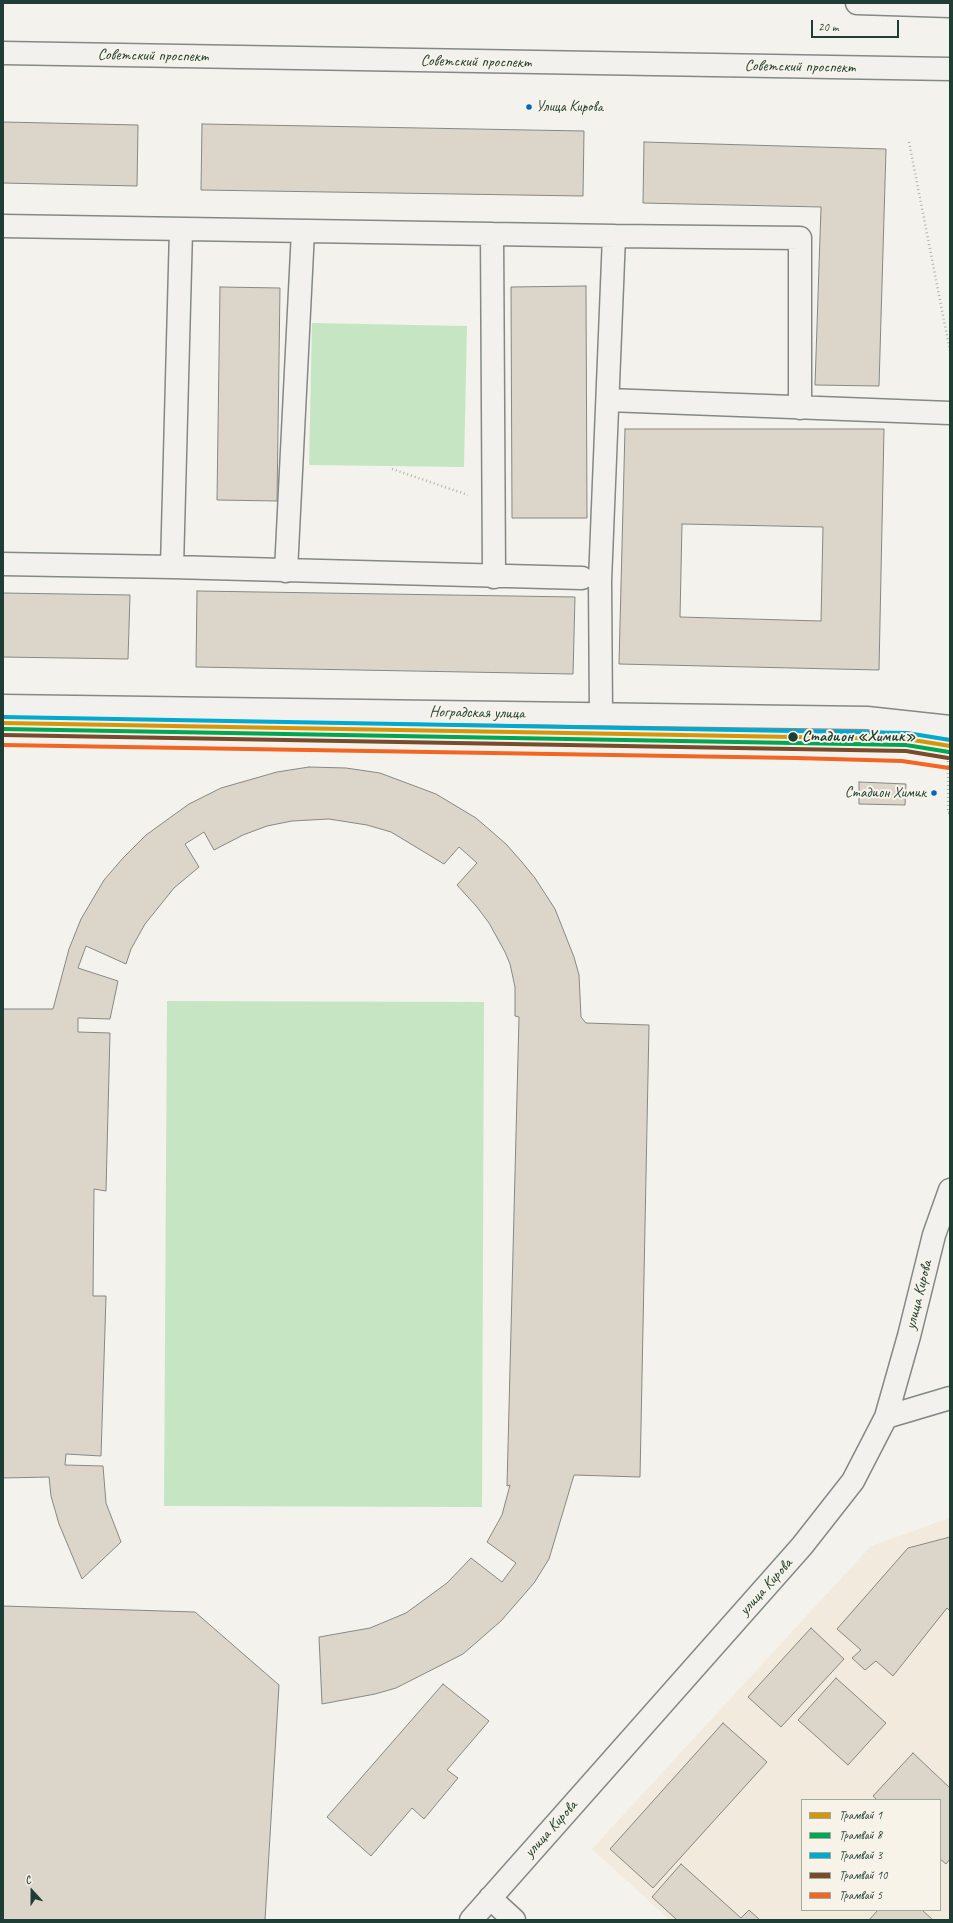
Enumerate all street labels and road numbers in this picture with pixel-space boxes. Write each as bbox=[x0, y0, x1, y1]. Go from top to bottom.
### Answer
street label: Советский проспект bbox=[97, 45, 209, 67]
street label: Советский проспект bbox=[420, 51, 532, 73]
street label: Советский проспект bbox=[744, 56, 856, 78]
street label: Ноградская улица bbox=[429, 703, 525, 723]
street label: улица Кирова bbox=[901, 1259, 937, 1331]
street label: улица Кирова bbox=[735, 1554, 797, 1620]
street label: улица Кирова bbox=[520, 1796, 582, 1862]

